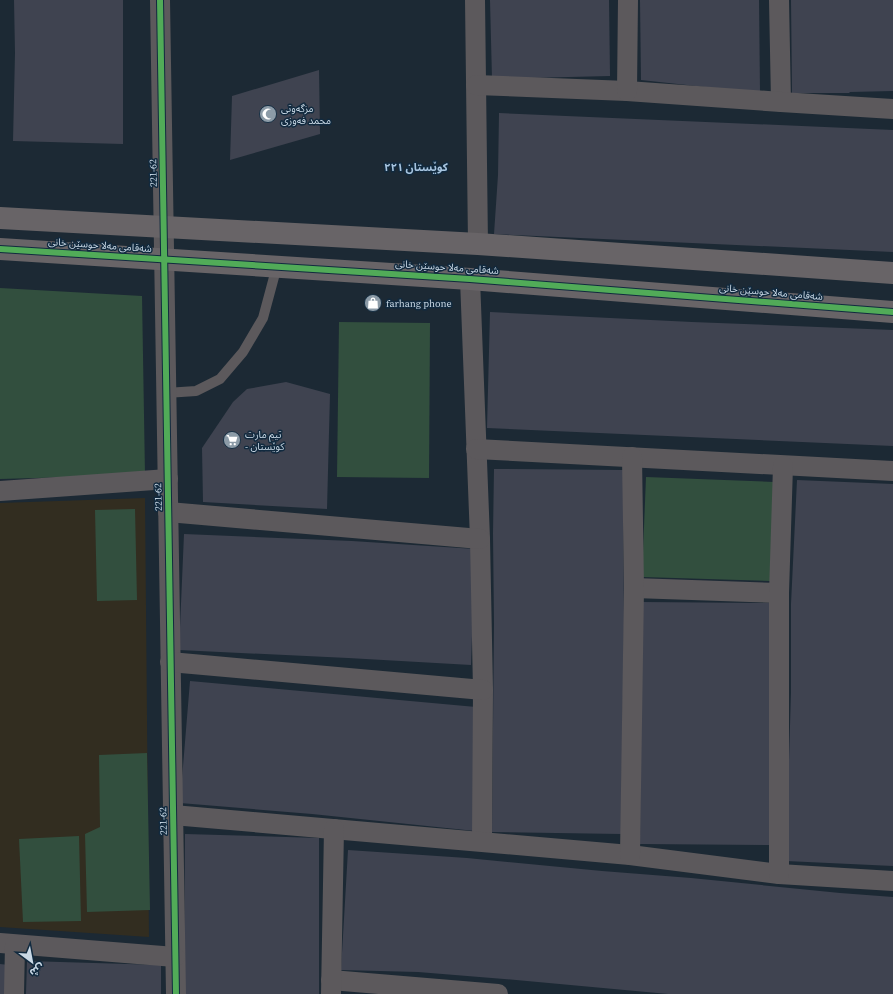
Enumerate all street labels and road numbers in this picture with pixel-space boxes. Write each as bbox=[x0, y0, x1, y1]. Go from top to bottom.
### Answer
street label: 221-62 bbox=[146, 159, 160, 187]
street label: شەقامی مەلا حوسێن خانی bbox=[48, 235, 152, 255]
street label: شەقامی مەلا حوسێن خانی bbox=[395, 257, 499, 277]
street label: شەقامی مەلا حوسێن خانی bbox=[719, 281, 823, 303]
street label: 221-62 bbox=[151, 483, 165, 511]
street label: 221-62 bbox=[156, 807, 170, 835]

